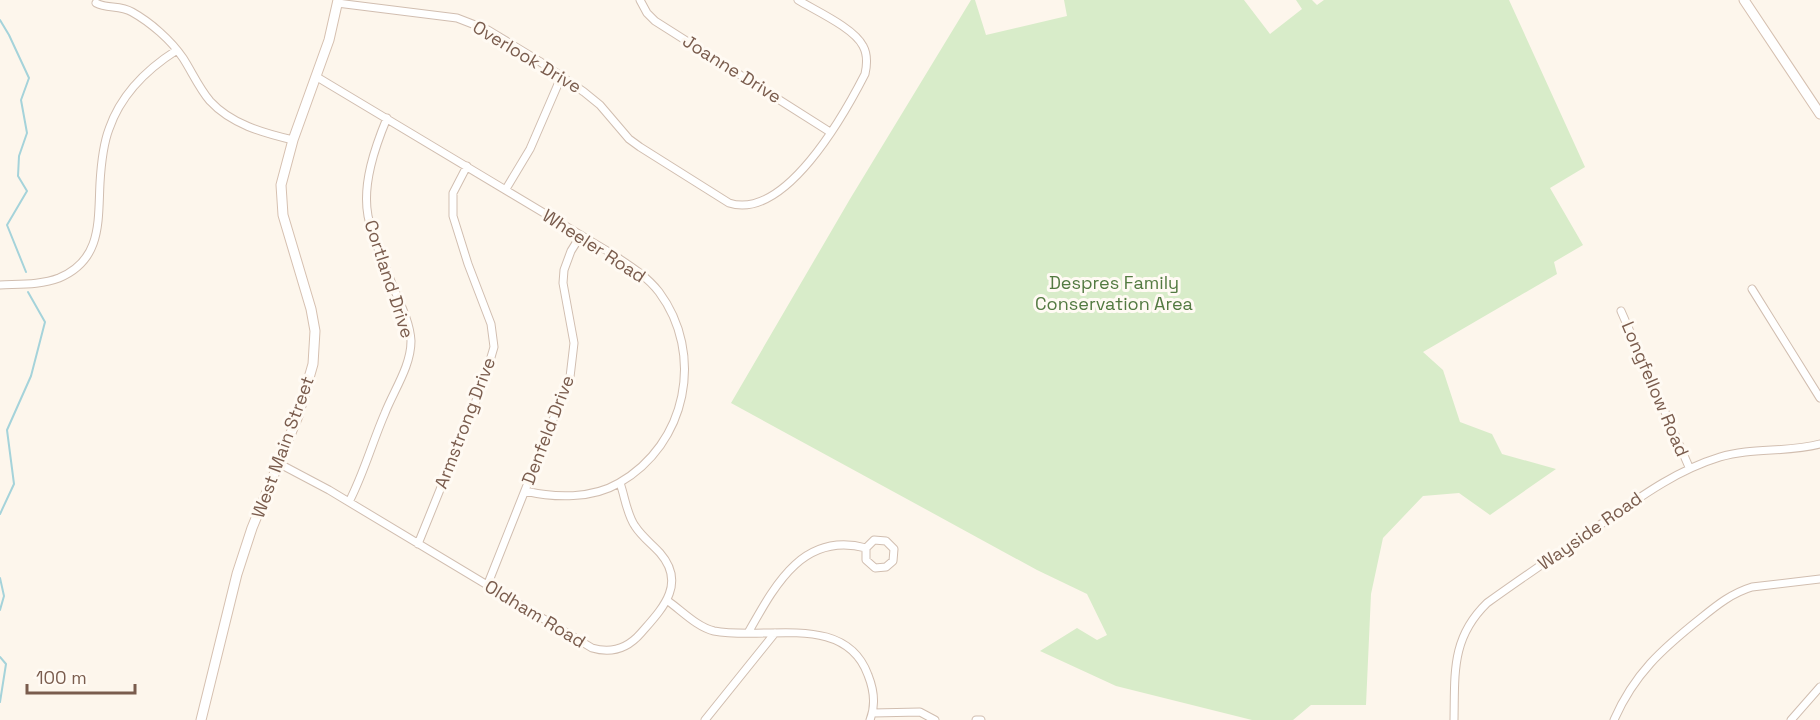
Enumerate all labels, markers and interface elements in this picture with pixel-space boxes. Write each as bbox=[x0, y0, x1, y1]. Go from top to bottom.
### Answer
street label: Overlook Drive bbox=[469, 15, 586, 98]
street label: Joanne Drive bbox=[679, 29, 786, 108]
street label: Wheeler Road bbox=[538, 204, 650, 288]
street label: Cortland Drive bbox=[360, 217, 419, 341]
park label: Despres Family Conservation Area bbox=[1035, 271, 1193, 315]
street label: Longfellow Road bbox=[1617, 318, 1694, 460]
street label: Armstrong Drive bbox=[429, 354, 500, 492]
street label: Denfeld Drive bbox=[516, 372, 579, 488]
street label: West Main Street bbox=[246, 373, 319, 521]
street label: Wayside Road bbox=[1533, 486, 1646, 575]
street label: Oldham Road bbox=[481, 574, 590, 653]
scale bar bbox=[27, 657, 135, 695]
text: 100 m bbox=[36, 666, 87, 689]

